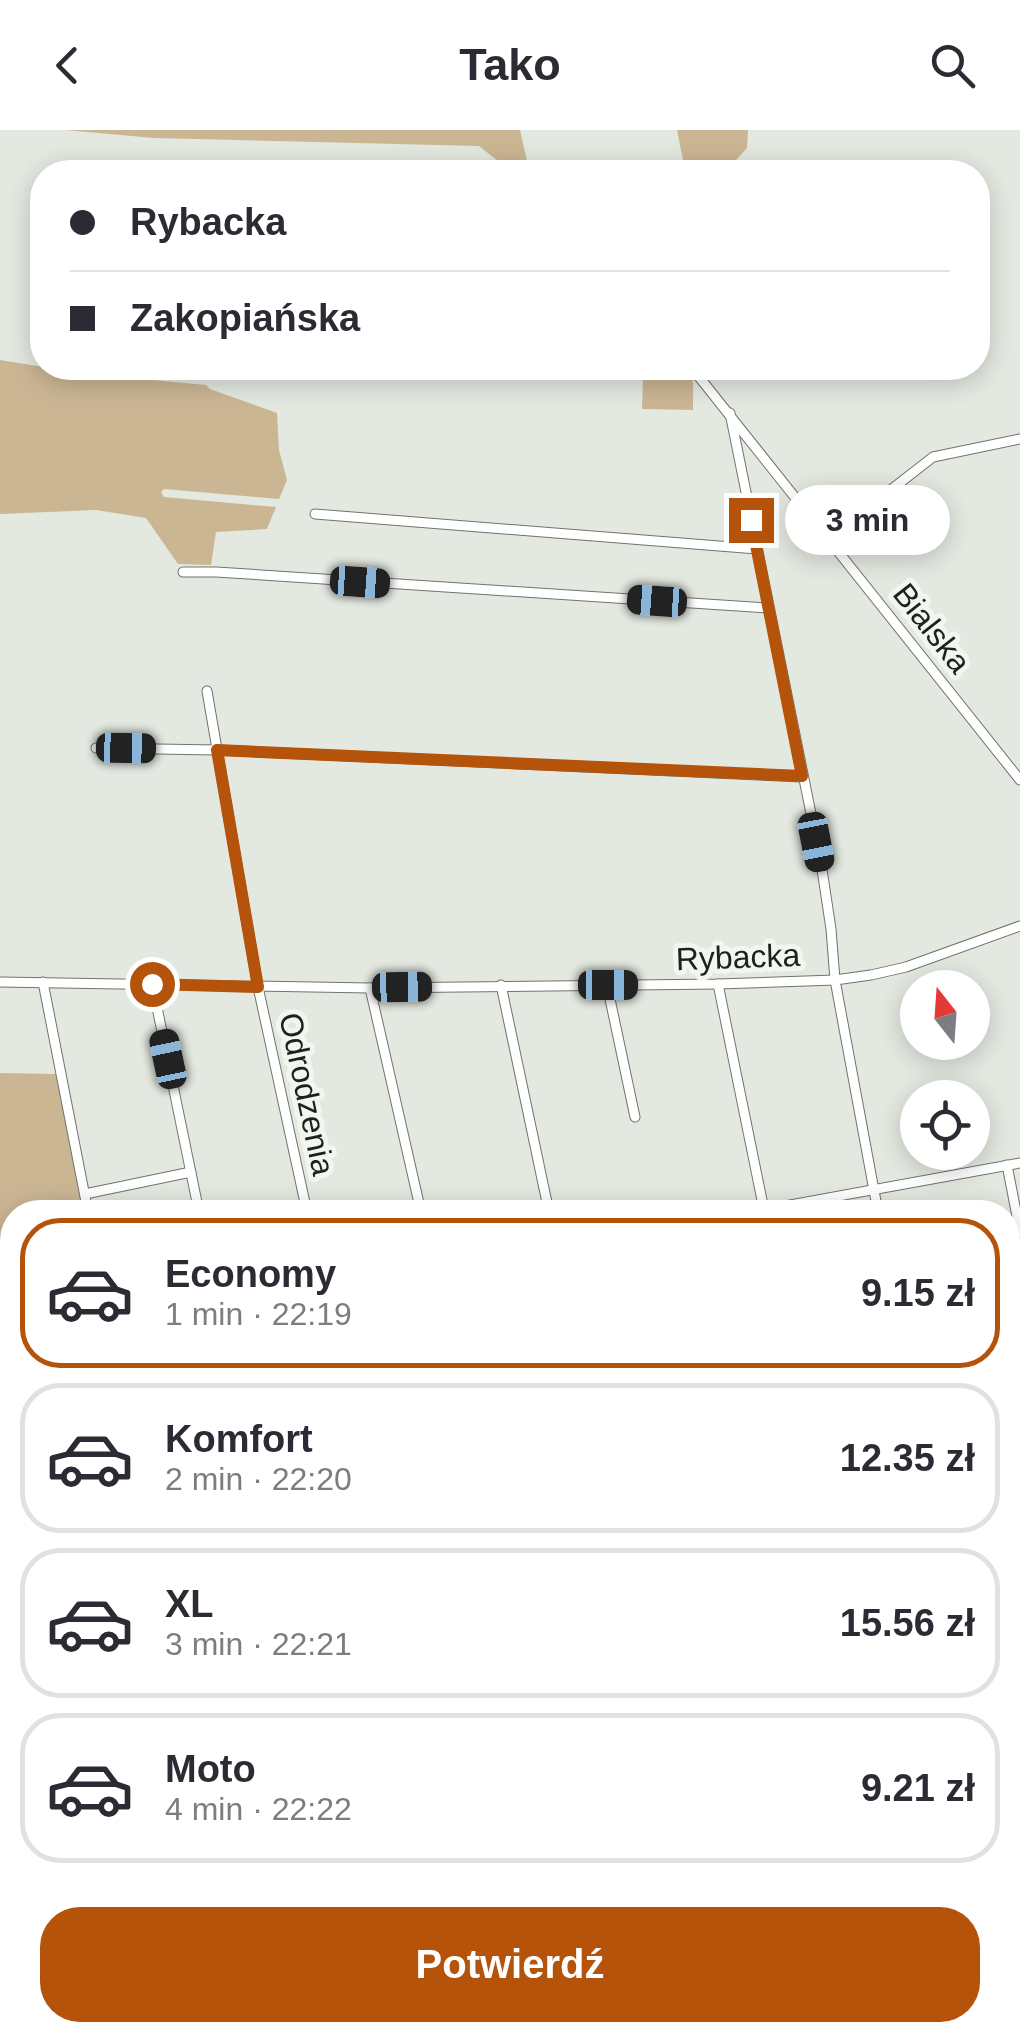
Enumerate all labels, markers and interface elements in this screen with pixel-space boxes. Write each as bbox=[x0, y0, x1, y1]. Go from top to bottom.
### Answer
icon: back bbox=[40, 38, 95, 93]
icon: search bbox=[925, 38, 980, 93]
text: Tako bbox=[459, 39, 561, 90]
text: Rybacka bbox=[130, 201, 286, 243]
text: Zakopiańska bbox=[130, 297, 360, 339]
callout: 3 min bbox=[786, 485, 951, 555]
route end bbox=[729, 498, 774, 543]
text: 3 min bbox=[826, 502, 909, 538]
car bbox=[329, 565, 391, 599]
street label: Bialska bbox=[886, 576, 978, 680]
car bbox=[626, 584, 688, 618]
car bbox=[96, 732, 156, 764]
car bbox=[796, 810, 836, 874]
street label: Rybacka bbox=[675, 937, 801, 977]
route start bbox=[130, 962, 175, 1007]
car bbox=[578, 970, 638, 1000]
north arrow bbox=[900, 970, 990, 1060]
map controls bbox=[900, 970, 990, 1170]
car bbox=[372, 971, 432, 1003]
street label: Odrodzenia bbox=[272, 1009, 342, 1179]
car bbox=[147, 1027, 189, 1091]
button: locate bbox=[900, 1080, 990, 1170]
icon: car bbox=[45, 1248, 135, 1338]
text: Economy bbox=[165, 1253, 336, 1295]
text: 9.15 zł bbox=[861, 1272, 975, 1314]
text: 1 min · 22:19 bbox=[165, 1296, 352, 1332]
icon: car bbox=[45, 1413, 135, 1503]
text: Komfort bbox=[165, 1418, 313, 1460]
text: 12.35 zł bbox=[840, 1437, 975, 1479]
text: 2 min · 22:20 bbox=[165, 1461, 352, 1497]
icon: car bbox=[45, 1578, 135, 1668]
text: XL bbox=[165, 1583, 214, 1625]
text: 15.56 zł bbox=[840, 1602, 975, 1644]
text: 3 min · 22:21 bbox=[165, 1626, 352, 1662]
icon: car bbox=[45, 1743, 135, 1833]
text: Moto bbox=[165, 1748, 256, 1790]
text: 9.21 zł bbox=[861, 1767, 975, 1809]
text: 4 min · 22:22 bbox=[165, 1791, 352, 1827]
button: Potwierdź bbox=[40, 1907, 980, 2022]

